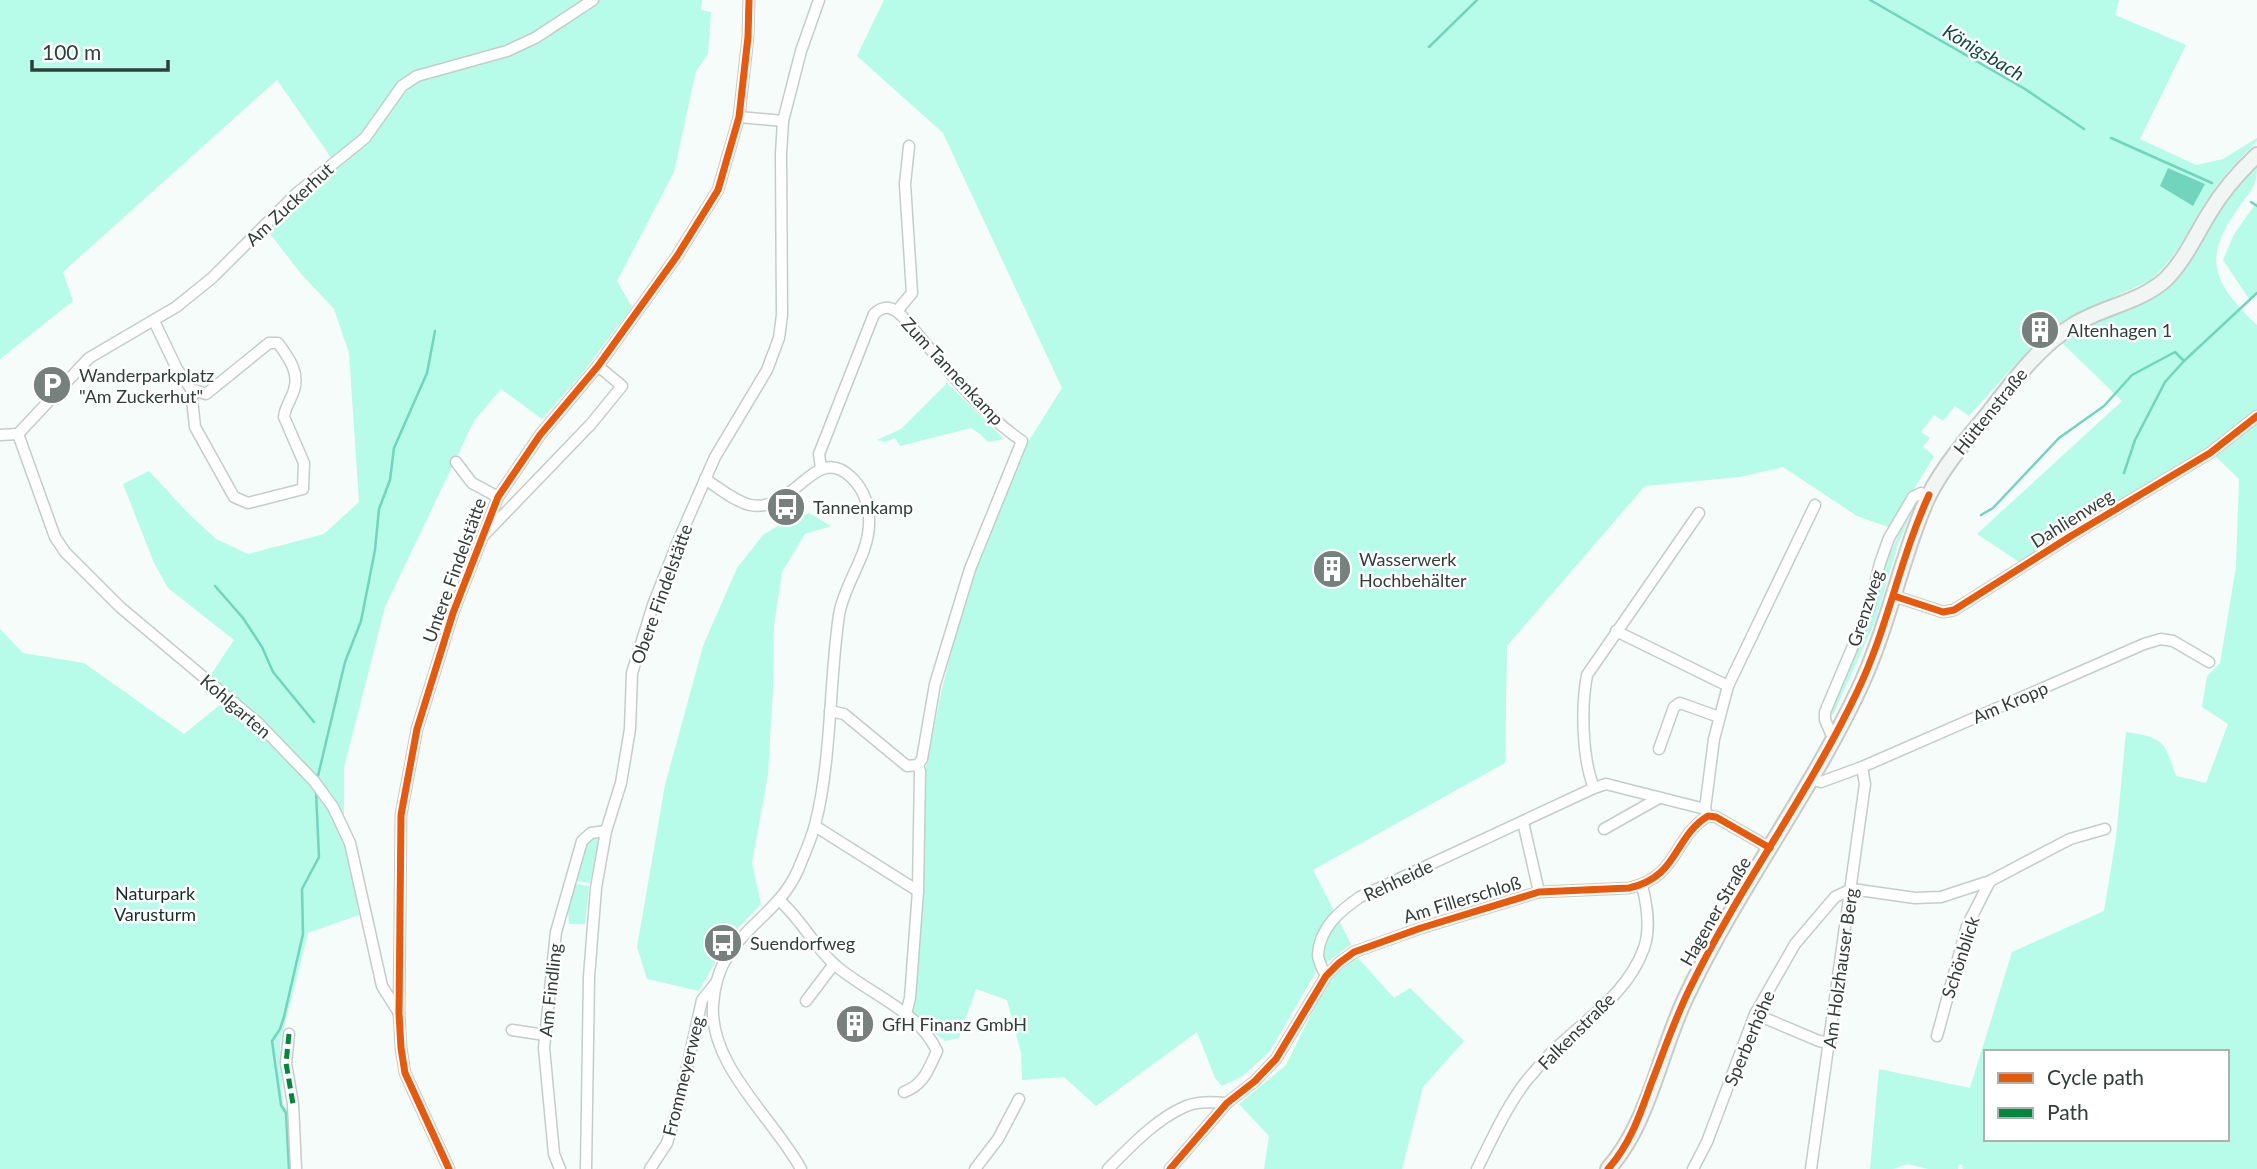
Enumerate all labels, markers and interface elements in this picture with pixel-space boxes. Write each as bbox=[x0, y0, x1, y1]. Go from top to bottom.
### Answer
water label: Königsbach bbox=[1939, 19, 2029, 85]
scale bar bbox=[32, 28, 168, 72]
text: 100 m bbox=[42, 39, 101, 64]
street label: Am Zuckerhut bbox=[241, 157, 338, 250]
building icon: Altenhagen 1 bbox=[2019, 309, 2061, 351]
street label: Zum Tannenkamp bbox=[897, 312, 1009, 430]
place label: Altenhagen 1 bbox=[2067, 319, 2172, 341]
street label: Hüttenstraße bbox=[1948, 363, 2032, 459]
parking icon: Wanderparkplatz "Am Zuckerhut" bbox=[31, 364, 73, 406]
place label: Wanderparkplatz "Am Zuckerhut" bbox=[79, 364, 214, 407]
street label: Dahlienweg bbox=[2027, 484, 2117, 552]
bus stop icon: Tannenkamp bbox=[765, 486, 807, 528]
street label: Untere Findelstätte bbox=[418, 495, 490, 645]
place label: Tannenkamp bbox=[813, 496, 913, 518]
street label: Obere Findelstätte bbox=[625, 521, 697, 667]
building icon: Wasserwerk Hochbehälter bbox=[1311, 548, 1353, 590]
place label: Wasserwerk Hochbehälter bbox=[1359, 548, 1467, 591]
street label: Grenzweg bbox=[1842, 567, 1888, 649]
street label: Kohlgarten bbox=[196, 669, 276, 743]
street label: Am Kropp bbox=[1969, 676, 2051, 728]
street label: Hagener Straße bbox=[1675, 852, 1755, 970]
street label: Rehheide bbox=[1360, 854, 1436, 906]
street label: Am Fillerschloß bbox=[1401, 871, 1523, 927]
park label: Naturpark Varusturm bbox=[114, 882, 196, 925]
street label: Am Holzhauser Berg bbox=[1818, 887, 1862, 1049]
street label: Schönblick bbox=[1936, 912, 1984, 1001]
bus stop icon: Suendorfweg bbox=[702, 922, 744, 964]
place label: Suendorfweg bbox=[750, 932, 855, 954]
street label: Am Findling bbox=[534, 942, 566, 1038]
street label: Sperberhöhe bbox=[1719, 987, 1779, 1089]
street label: Falkenstraße bbox=[1533, 988, 1619, 1074]
building icon: GfH Finanz GmbH bbox=[834, 1003, 876, 1045]
place label: GfH Finanz GmbH bbox=[882, 1013, 1027, 1035]
street label: Frommeyerweg bbox=[657, 1014, 709, 1138]
legend bbox=[1984, 1050, 2229, 1141]
text: Cycle path bbox=[2047, 1064, 2144, 1089]
text: Path bbox=[2047, 1099, 2089, 1124]

